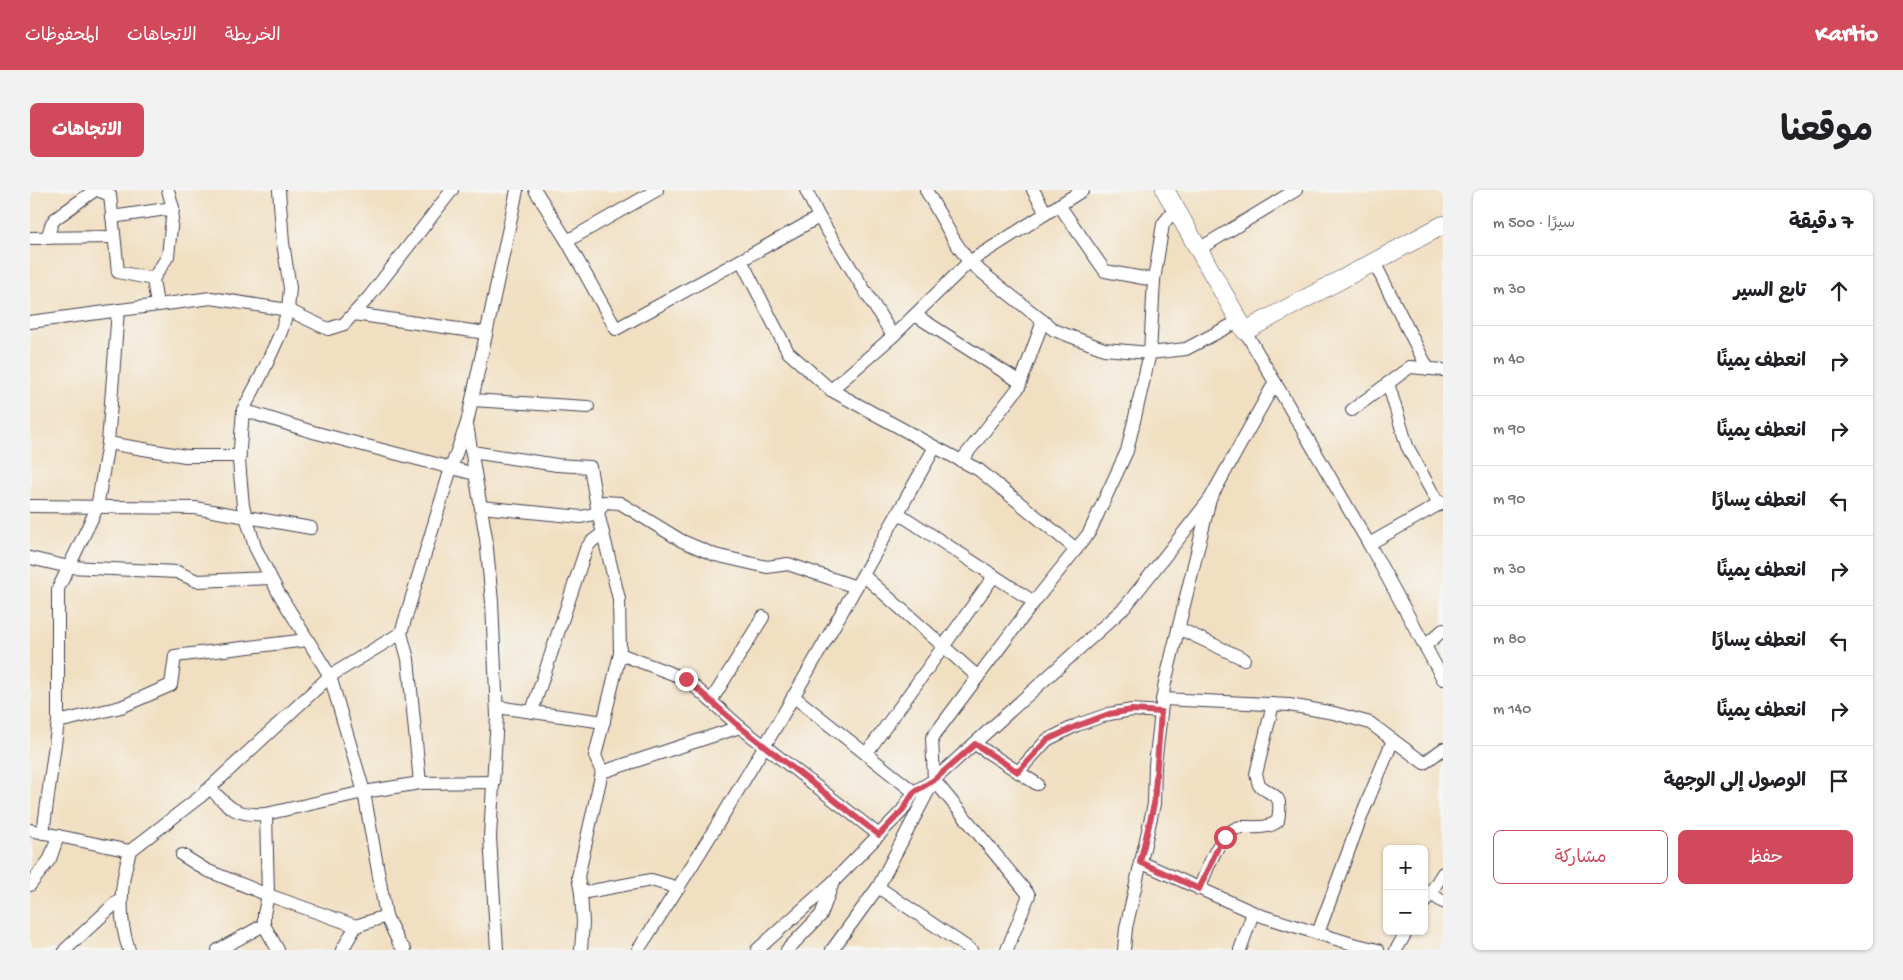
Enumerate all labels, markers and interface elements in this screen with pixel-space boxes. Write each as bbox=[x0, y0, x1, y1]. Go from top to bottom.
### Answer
text: Kartio bbox=[1816, 21, 1878, 50]
text: المحفوظات bbox=[25, 26, 99, 47]
text: الاتجاهات bbox=[127, 26, 197, 47]
text: الخريطة bbox=[225, 26, 281, 47]
button: الاتجاهات bbox=[30, 103, 144, 157]
text: موقعنا bbox=[1780, 113, 1873, 154]
text: 7 دقيقة bbox=[1789, 212, 1853, 237]
text: سيرًا · 500 m bbox=[1493, 215, 1575, 234]
icon: ahead bbox=[1825, 277, 1853, 305]
text: 30 m bbox=[1493, 281, 1526, 300]
text: تابع السير bbox=[1734, 281, 1806, 304]
icon: right bbox=[1825, 347, 1853, 375]
text: 40 m bbox=[1493, 351, 1525, 370]
text: انعطف يمينًا bbox=[1717, 351, 1806, 374]
icon: right bbox=[1825, 417, 1853, 445]
text: 90 m bbox=[1493, 421, 1525, 440]
text: انعطف يمينًا bbox=[1717, 421, 1806, 444]
icon: left bbox=[1825, 487, 1853, 515]
text: 90 m bbox=[1493, 491, 1525, 510]
text: انعطف يسارًا bbox=[1712, 491, 1806, 514]
icon: right bbox=[1825, 557, 1853, 585]
text: 30 m bbox=[1493, 561, 1526, 580]
text: انعطف يمينًا bbox=[1717, 561, 1806, 584]
icon: left bbox=[1825, 627, 1853, 655]
text: 80 m bbox=[1493, 631, 1526, 650]
text: انعطف يسارًا bbox=[1712, 631, 1806, 654]
route end bbox=[675, 668, 698, 691]
icon: right bbox=[1825, 697, 1853, 725]
text: 140 m bbox=[1493, 701, 1531, 720]
text: انعطف يمينًا bbox=[1717, 701, 1806, 724]
icon: arrive bbox=[1825, 767, 1853, 795]
text: الوصول إلى الوجهة bbox=[1663, 771, 1806, 794]
route start bbox=[1214, 826, 1237, 849]
button: مشاركة bbox=[1493, 830, 1668, 884]
button: حفظ bbox=[1678, 830, 1853, 884]
map controls bbox=[1383, 845, 1428, 935]
button: + bbox=[1383, 845, 1428, 890]
button: − bbox=[1383, 890, 1428, 935]

